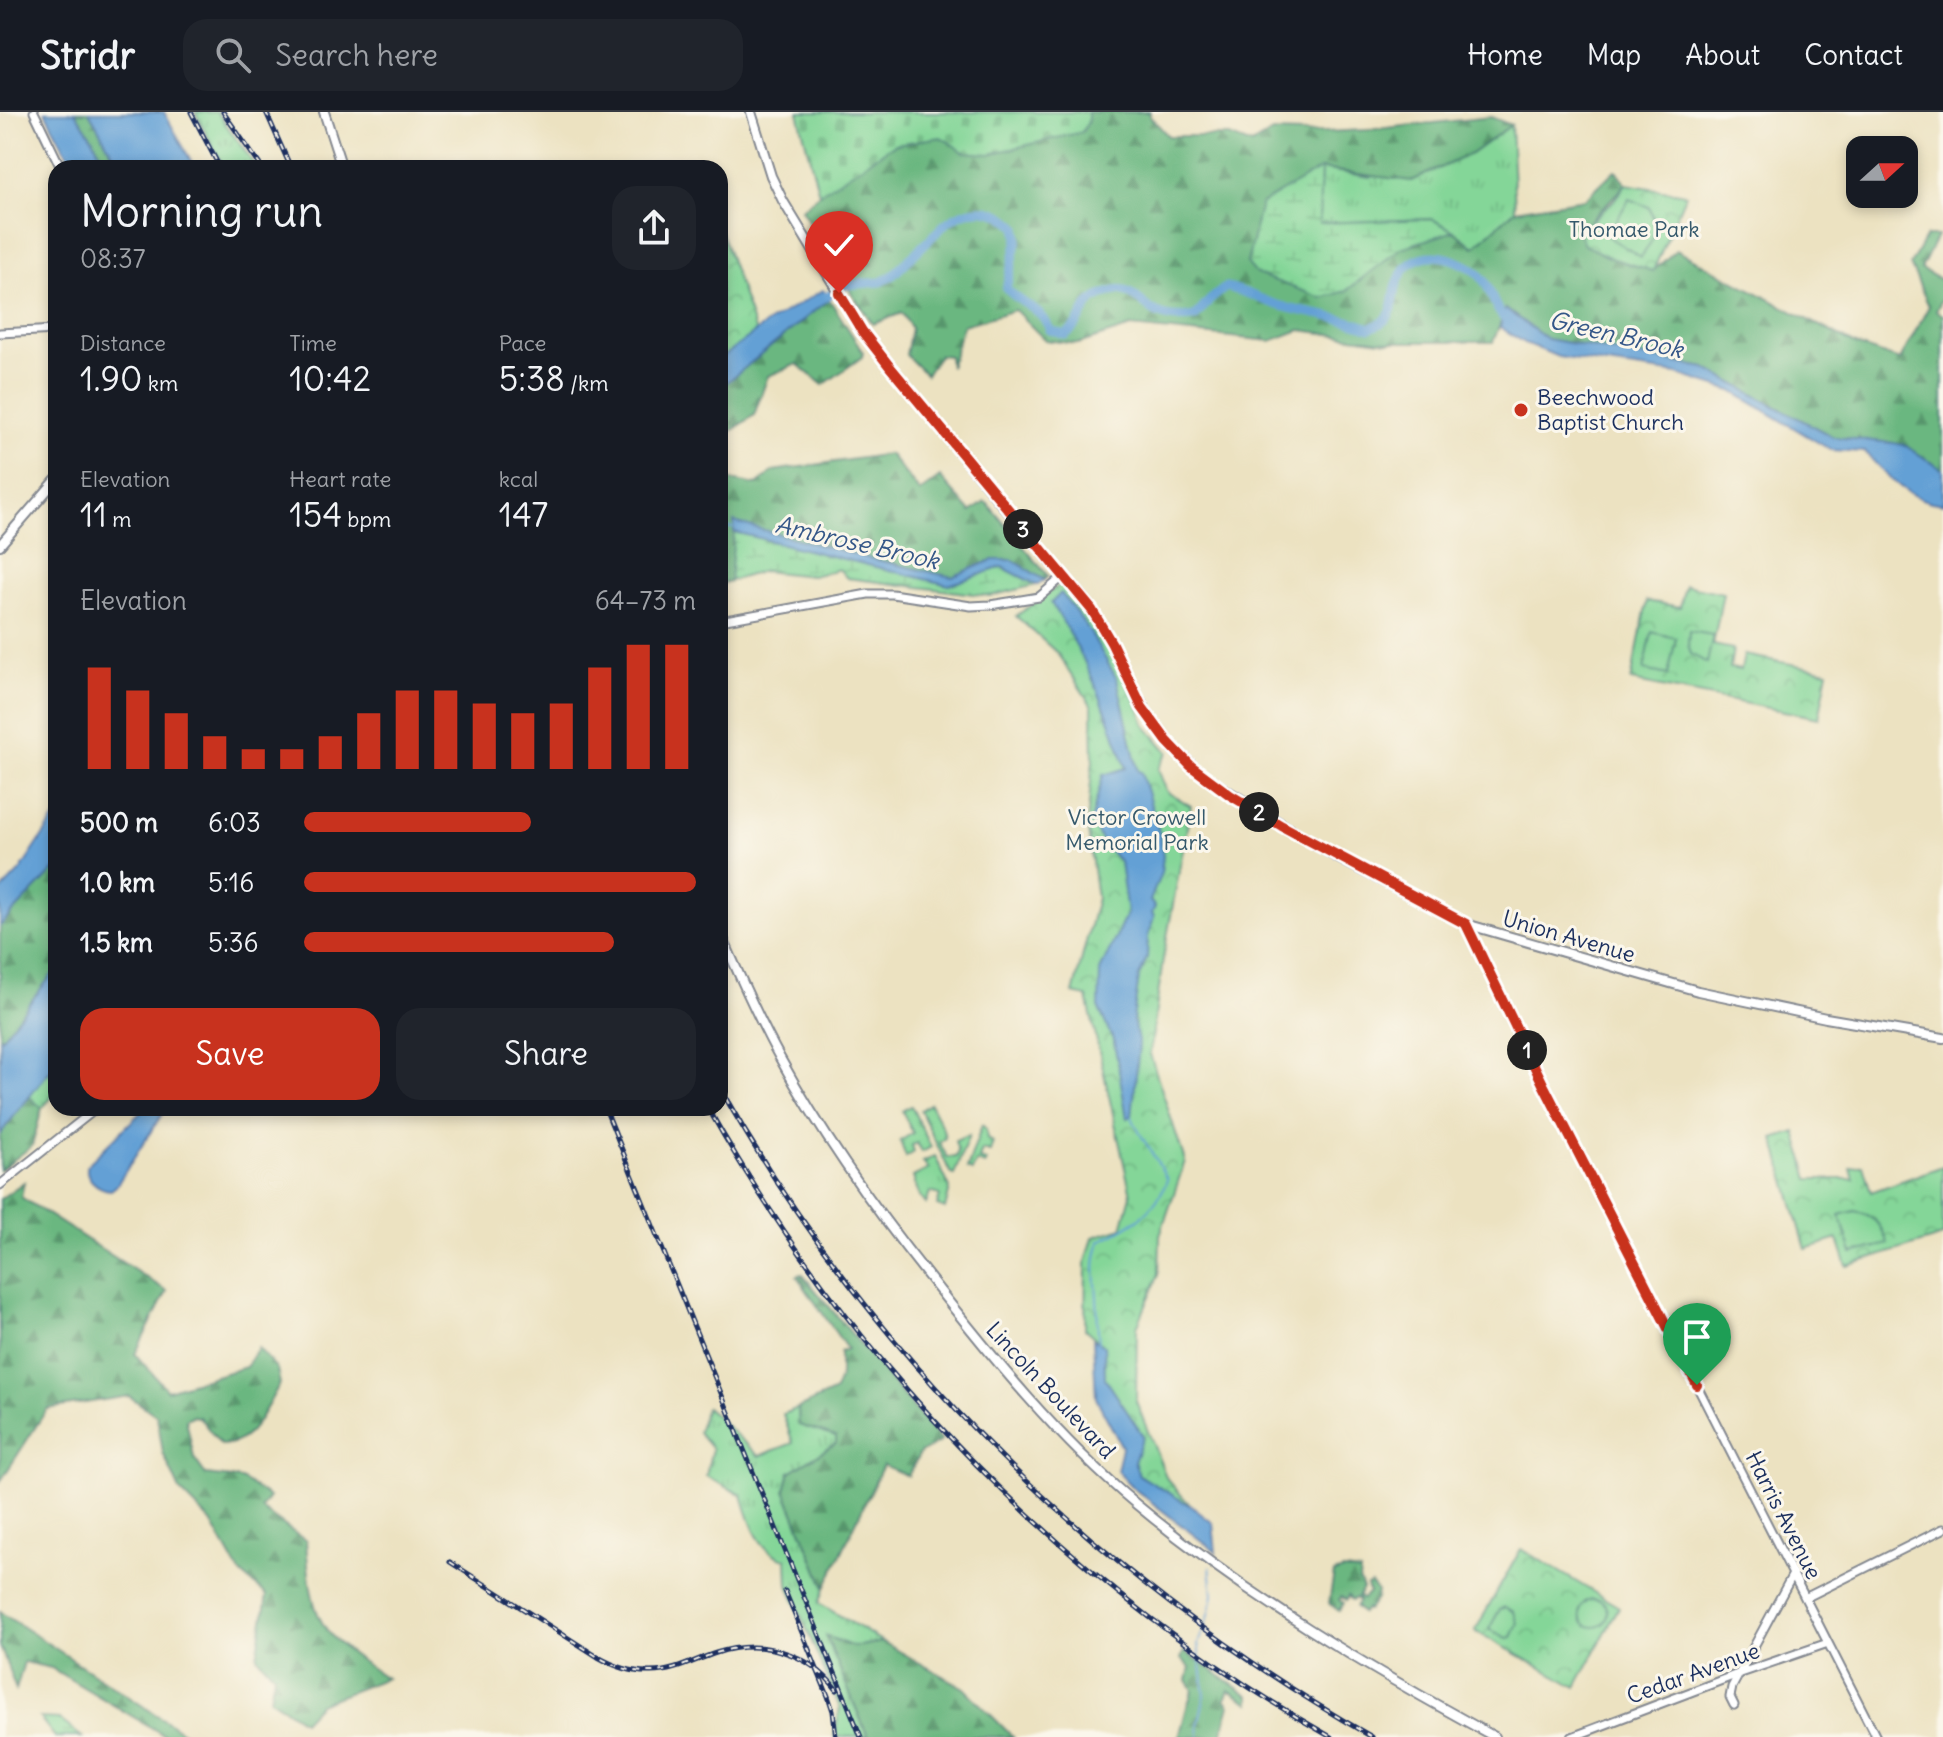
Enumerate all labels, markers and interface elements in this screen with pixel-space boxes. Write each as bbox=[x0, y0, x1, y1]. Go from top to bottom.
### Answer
search box bbox=[183, 19, 743, 91]
text: Stridr bbox=[40, 32, 135, 79]
icon: search bbox=[211, 33, 255, 77]
text: Search here bbox=[275, 36, 438, 74]
text: Home bbox=[1467, 37, 1543, 73]
text: Map bbox=[1587, 37, 1641, 73]
text: About bbox=[1685, 37, 1760, 73]
text: Contact bbox=[1804, 37, 1903, 73]
north arrow bbox=[1846, 136, 1918, 208]
map controls bbox=[1846, 136, 1918, 208]
text: Morning run bbox=[80, 184, 323, 239]
button: share bbox=[612, 186, 696, 270]
pin bbox=[805, 211, 873, 293]
park label: Thomae Park bbox=[1569, 215, 1699, 243]
icon: check bbox=[817, 223, 861, 267]
text: 08:37 bbox=[80, 242, 145, 275]
water label: Green Brook bbox=[1546, 304, 1688, 364]
text: Distance bbox=[80, 329, 166, 357]
text: Time bbox=[289, 329, 337, 357]
text: Pace bbox=[499, 329, 546, 357]
text: 1.90 bbox=[80, 357, 142, 400]
text: 10:42 bbox=[289, 357, 371, 400]
text: 5:38 bbox=[499, 357, 565, 400]
text: km bbox=[142, 369, 178, 397]
text: /km bbox=[565, 369, 609, 397]
place label: Beechwood Baptist Church bbox=[1537, 383, 1684, 436]
marker: Beechwood Baptist Church bbox=[1512, 401, 1530, 419]
text: Elevation bbox=[80, 465, 170, 493]
text: Heart rate bbox=[289, 465, 391, 493]
text: kcal bbox=[499, 465, 538, 493]
text: 11 bbox=[80, 493, 107, 536]
text: 154 bbox=[289, 493, 342, 536]
text: 147 bbox=[499, 493, 548, 536]
text: m bbox=[107, 505, 132, 533]
text: bpm bbox=[342, 505, 391, 533]
water label: Ambrose Brook bbox=[773, 509, 944, 576]
pin: 3 bbox=[1003, 509, 1043, 549]
text: 3 bbox=[1017, 515, 1029, 543]
text: Elevation bbox=[80, 584, 187, 617]
text: 64–73 m bbox=[595, 584, 696, 617]
pin: 2 bbox=[1239, 792, 1279, 832]
text: 2 bbox=[1253, 798, 1265, 826]
park label: Victor Crowell Memorial Park bbox=[1065, 803, 1209, 856]
text: 500 m bbox=[80, 806, 158, 839]
text: 6:03 bbox=[208, 806, 261, 839]
text: 1.0 km bbox=[80, 866, 155, 899]
text: 5:16 bbox=[208, 866, 254, 899]
street label: Union Avenue bbox=[1499, 904, 1639, 968]
text: 1.5 km bbox=[80, 926, 153, 959]
text: 5:36 bbox=[208, 926, 259, 959]
button: Save bbox=[80, 1008, 380, 1100]
button: Share bbox=[396, 1008, 696, 1100]
pin: 1 bbox=[1507, 1030, 1547, 1070]
text: 1 bbox=[1523, 1036, 1531, 1064]
pin bbox=[1663, 1303, 1731, 1385]
icon: arrive bbox=[1675, 1315, 1719, 1359]
street label: Lincoln Boulevard bbox=[980, 1316, 1122, 1464]
street label: Harris Avenue bbox=[1740, 1446, 1828, 1584]
street label: Cedar Avenue bbox=[1623, 1636, 1763, 1710]

